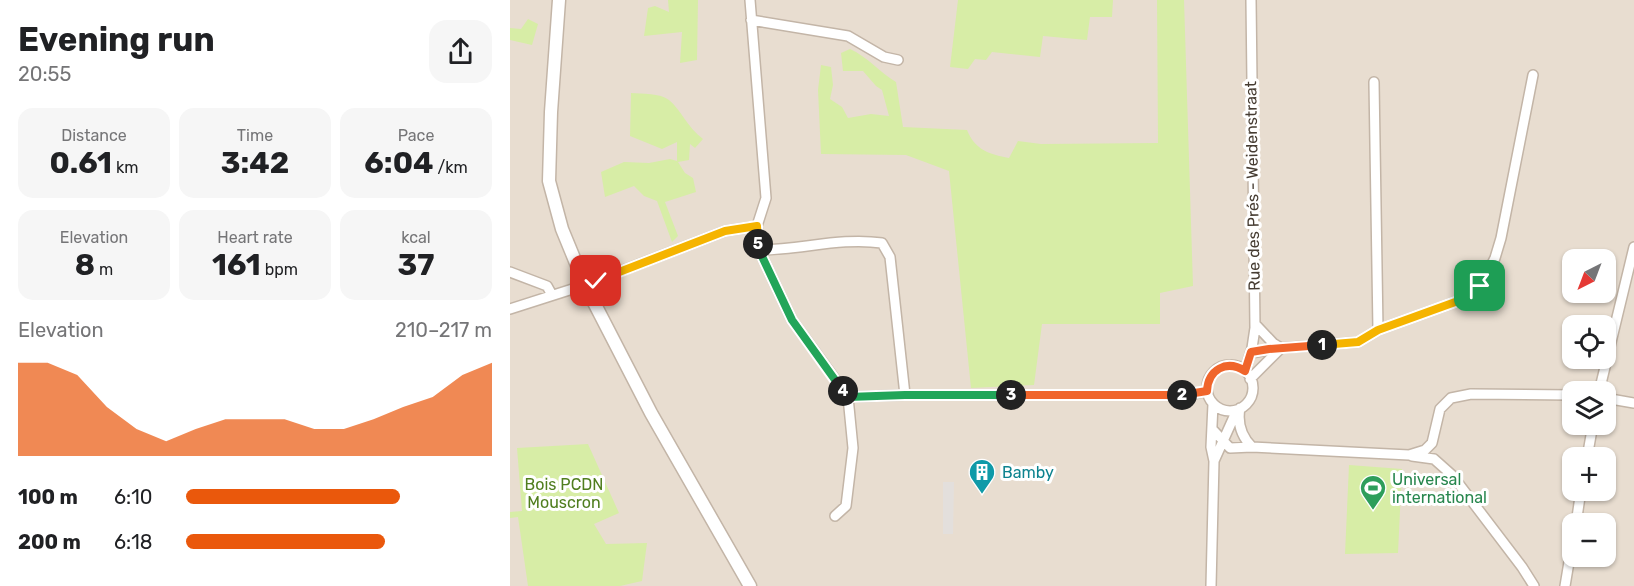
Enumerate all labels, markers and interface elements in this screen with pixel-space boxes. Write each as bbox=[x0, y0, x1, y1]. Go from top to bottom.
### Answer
text: Evening run bbox=[18, 20, 215, 59]
button: share bbox=[429, 20, 492, 83]
text: 20:55 bbox=[18, 62, 71, 86]
street label: Rue des Prés - Weidenstraat bbox=[1241, 81, 1264, 291]
text: Distance bbox=[61, 126, 127, 145]
text: Time bbox=[237, 126, 273, 145]
text: Pace bbox=[398, 126, 434, 145]
text: 0.61 bbox=[50, 145, 112, 181]
text: 3:42 bbox=[221, 145, 289, 181]
text: 6:04 bbox=[364, 145, 434, 181]
text: km bbox=[112, 158, 138, 177]
text: /km bbox=[434, 158, 468, 177]
text: Elevation bbox=[60, 228, 128, 247]
text: Heart rate bbox=[217, 228, 293, 247]
text: kcal bbox=[401, 228, 431, 247]
pin: 5 bbox=[743, 229, 773, 259]
text: 5 bbox=[753, 234, 763, 253]
text: 8 bbox=[75, 247, 95, 283]
text: 161 bbox=[212, 247, 261, 283]
text: 37 bbox=[398, 247, 434, 283]
north arrow bbox=[1562, 249, 1616, 303]
map controls bbox=[1562, 249, 1616, 567]
pin bbox=[570, 255, 621, 306]
text: m bbox=[95, 260, 113, 279]
text: bpm bbox=[261, 260, 298, 279]
pin bbox=[1454, 260, 1505, 311]
icon: check bbox=[579, 264, 612, 297]
icon: arrive bbox=[1463, 269, 1496, 302]
button: locate bbox=[1562, 315, 1616, 369]
text: Elevation bbox=[18, 318, 104, 342]
text: 210–217 m bbox=[395, 318, 492, 342]
pin: 1 bbox=[1307, 330, 1337, 360]
text: 1 bbox=[1318, 335, 1326, 354]
pin: 4 bbox=[828, 376, 858, 406]
pin: 3 bbox=[996, 380, 1026, 410]
pin: 2 bbox=[1167, 380, 1197, 410]
text: 4 bbox=[838, 381, 848, 400]
button: layers bbox=[1562, 381, 1616, 435]
text: 3 bbox=[1006, 385, 1016, 404]
text: 2 bbox=[1177, 385, 1187, 404]
button: + bbox=[1562, 447, 1616, 501]
building icon: Bamby bbox=[967, 457, 997, 495]
place label: Bamby bbox=[1002, 463, 1054, 482]
place label: Universal international bbox=[1392, 470, 1487, 507]
sports icon: Universal international bbox=[1358, 473, 1388, 511]
park label: Bois PCDN Mouscron bbox=[525, 475, 603, 512]
text: 100 m bbox=[18, 485, 78, 509]
text: 6:10 bbox=[114, 485, 152, 509]
button: − bbox=[1562, 513, 1616, 567]
text: 200 m bbox=[18, 530, 81, 554]
text: 6:18 bbox=[114, 530, 152, 554]

